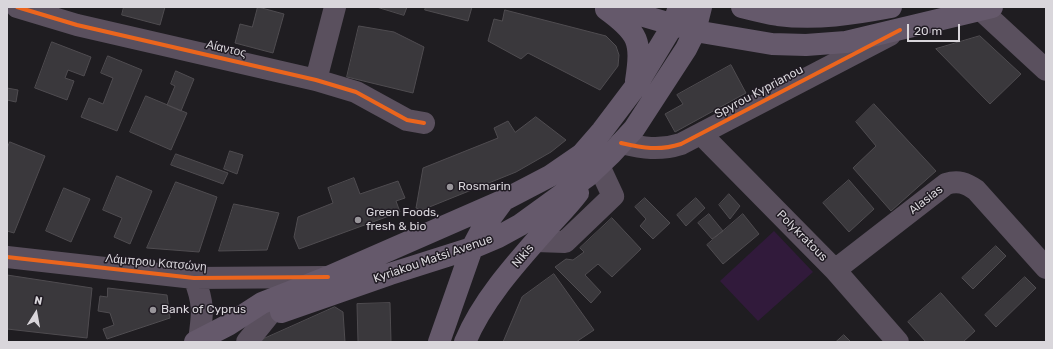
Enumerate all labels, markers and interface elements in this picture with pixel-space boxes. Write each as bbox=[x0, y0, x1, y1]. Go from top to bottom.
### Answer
scale bar bbox=[909, 16, 962, 42]
text: 20 m bbox=[914, 24, 942, 38]
street label: Αίαντος bbox=[205, 37, 247, 61]
street label: Spyrou Kyprianou bbox=[712, 63, 806, 121]
place label: Rosmarin bbox=[458, 180, 511, 194]
marker: Rosmarin bbox=[445, 182, 455, 192]
street label: Alasias bbox=[906, 182, 946, 218]
place label: Green Foods, fresh & bio bbox=[366, 206, 439, 234]
street label: Polykratous bbox=[774, 208, 830, 264]
marker: Green Foods, fresh & bio bbox=[353, 215, 363, 225]
street label: Kyriakou Matsi Avenue bbox=[372, 232, 494, 286]
street label: Nikis bbox=[509, 241, 537, 271]
street label: Λάμπρου Κατσώνη bbox=[105, 251, 207, 275]
north arrow bbox=[16, 293, 56, 333]
text: N bbox=[33, 294, 44, 308]
place label: Bank of Cyprus bbox=[161, 303, 246, 317]
marker: Bank of Cyprus bbox=[148, 305, 158, 315]

